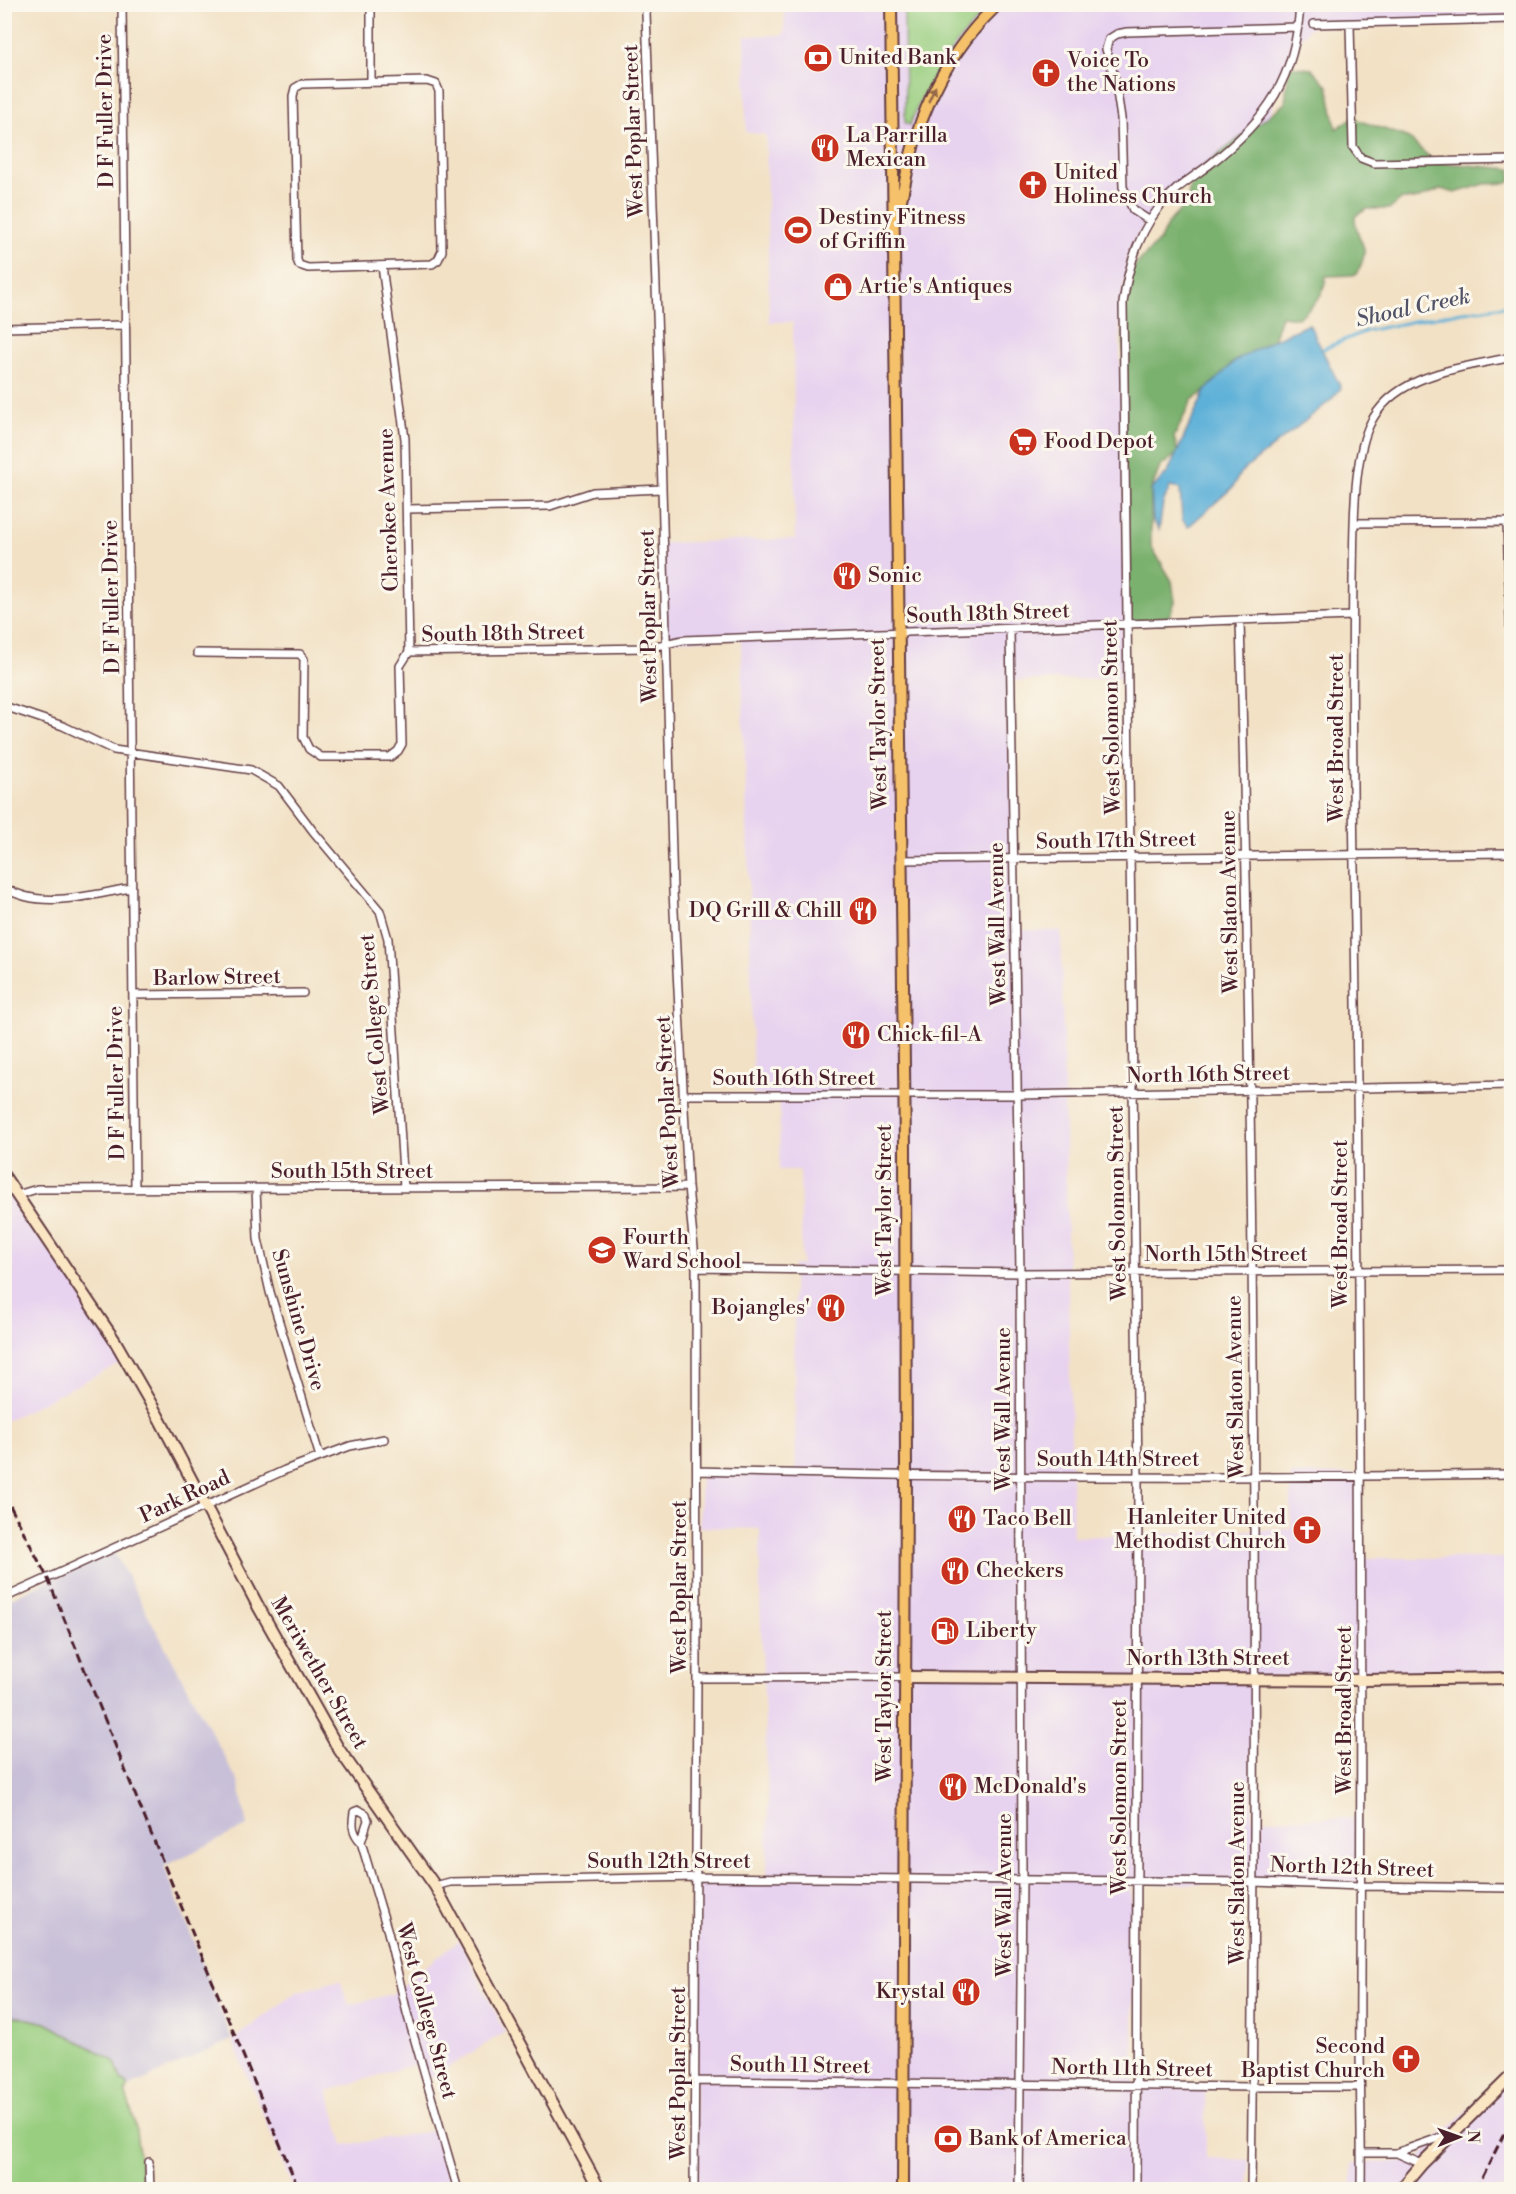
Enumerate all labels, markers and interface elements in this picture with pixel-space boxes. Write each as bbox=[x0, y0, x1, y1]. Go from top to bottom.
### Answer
street label: D F Fuller Drive bbox=[92, 34, 120, 188]
bank icon: United Bank bbox=[802, 42, 834, 74]
street label: West Poplar Street bbox=[618, 43, 650, 219]
place label: United Bank bbox=[839, 45, 957, 71]
place label: Voice To the Nations bbox=[1066, 48, 1176, 98]
church icon: Voice To the Nations bbox=[1030, 57, 1062, 89]
one-way arrow bbox=[927, 85, 936, 102]
place label: La Parrilla Mexican bbox=[846, 123, 948, 173]
restaurant icon: La Parrilla Mexican bbox=[809, 132, 841, 164]
place label: United Holiness Church bbox=[1054, 160, 1213, 210]
church icon: United Holiness Church bbox=[1017, 169, 1049, 201]
place label: Destiny Fitness of Griffin bbox=[819, 205, 966, 255]
sports icon: Destiny Fitness of Griffin bbox=[782, 214, 814, 246]
shop icon: Artie's Antiques bbox=[822, 271, 854, 303]
place label: Artie's Antiques bbox=[858, 274, 1012, 300]
water label: Shoal Creek bbox=[1353, 283, 1473, 333]
supermarket icon: Food Depot bbox=[1007, 426, 1039, 458]
street label: Cherokee Avenue bbox=[373, 428, 405, 592]
place label: Food Depot bbox=[1044, 429, 1155, 455]
street label: D F Fuller Drive bbox=[98, 520, 126, 674]
street label: West Poplar Street bbox=[634, 528, 664, 704]
restaurant icon: Sonic bbox=[831, 560, 863, 592]
place label: Sonic bbox=[868, 563, 922, 589]
street label: South 18th Street bbox=[906, 598, 1071, 630]
street label: West Solomon Street bbox=[1097, 619, 1127, 816]
street label: South 18th Street bbox=[421, 620, 585, 648]
street label: West Taylor Street bbox=[864, 637, 894, 811]
street label: West Broad Street bbox=[1324, 653, 1350, 823]
street label: West Slaton Avenue bbox=[1215, 810, 1245, 995]
street label: South 17th Street bbox=[1036, 827, 1197, 855]
street label: West Wall Avenue bbox=[984, 842, 1012, 1007]
restaurant icon: DQ Grill & Chill bbox=[847, 895, 879, 927]
place label: DQ Grill & Chill bbox=[689, 898, 842, 924]
street label: West College Street bbox=[354, 932, 396, 1116]
street label: Barlow Street bbox=[152, 964, 282, 992]
street label: D F Fuller Drive bbox=[103, 1006, 131, 1160]
street label: West Poplar Street bbox=[650, 1014, 686, 1190]
restaurant icon: Chick-fil-A bbox=[840, 1019, 872, 1051]
place label: Chick-fil-A bbox=[877, 1022, 983, 1048]
street label: North 16th Street bbox=[1126, 1061, 1291, 1089]
street label: South 16th Street bbox=[713, 1066, 876, 1092]
street label: West Solomon Street bbox=[1103, 1105, 1133, 1302]
street label: West Taylor Street bbox=[872, 1123, 898, 1297]
street label: West Broad Street bbox=[1328, 1139, 1354, 1309]
street label: South 15th Street bbox=[271, 1159, 434, 1185]
place label: Fourth Ward School bbox=[622, 1225, 741, 1275]
school or university icon: Fourth Ward School bbox=[586, 1234, 618, 1266]
street label: North 15th Street bbox=[1144, 1242, 1308, 1268]
street label: Sunshine Drive bbox=[265, 1246, 331, 1394]
restaurant icon: Bojangles' bbox=[815, 1292, 847, 1324]
place label: Bojangles' bbox=[711, 1295, 810, 1321]
street label: West Slaton Avenue bbox=[1221, 1295, 1251, 1480]
street label: West Wall Avenue bbox=[991, 1327, 1017, 1492]
street label: South 14th Street bbox=[1037, 1447, 1200, 1473]
street label: Park Road bbox=[136, 1465, 234, 1529]
street label: West Poplar Street bbox=[667, 1500, 693, 1675]
restaurant icon: Taco Bell bbox=[946, 1503, 978, 1535]
place label: Hanleiter United Methodist Church bbox=[1114, 1505, 1286, 1555]
place label: Taco Bell bbox=[983, 1506, 1072, 1532]
church icon: Hanleiter United Methodist Church bbox=[1291, 1514, 1323, 1546]
restaurant icon: Checkers bbox=[939, 1555, 971, 1587]
place label: Checkers bbox=[976, 1558, 1064, 1584]
street label: Meriwether Street bbox=[265, 1592, 373, 1754]
street label: West Taylor Street bbox=[872, 1609, 898, 1783]
fuel station icon: Liberty bbox=[929, 1615, 961, 1647]
place label: Liberty bbox=[966, 1618, 1038, 1644]
street label: West Broad Street bbox=[1332, 1625, 1358, 1795]
street label: North 13th Street bbox=[1126, 1646, 1290, 1672]
street label: West Solomon Street bbox=[1107, 1699, 1133, 1896]
restaurant icon: McDonald's bbox=[937, 1771, 969, 1803]
place label: McDonald's bbox=[974, 1774, 1086, 1800]
street label: West Slaton Avenue bbox=[1225, 1781, 1251, 1966]
street label: West Wall Avenue bbox=[992, 1813, 1018, 1978]
street label: South 12th Street bbox=[587, 1849, 751, 1875]
street label: North 12th Street bbox=[1269, 1852, 1435, 1884]
street label: West College Street bbox=[390, 1919, 462, 2102]
restaurant icon: Krystal bbox=[950, 1976, 982, 2008]
place label: Krystal bbox=[876, 1979, 945, 2005]
street label: West Poplar Street bbox=[666, 1986, 692, 2161]
place label: Second Baptist Church bbox=[1240, 2034, 1385, 2084]
church icon: Second Baptist Church bbox=[1390, 2043, 1422, 2075]
street label: South 11 Street bbox=[730, 2052, 871, 2080]
street label: North 11th Street bbox=[1051, 2055, 1214, 2083]
north arrow bbox=[1429, 2107, 1489, 2167]
bank icon: Bank of America bbox=[932, 2123, 964, 2155]
place label: Bank of America bbox=[968, 2126, 1127, 2152]
text: N bbox=[1463, 2130, 1483, 2144]

